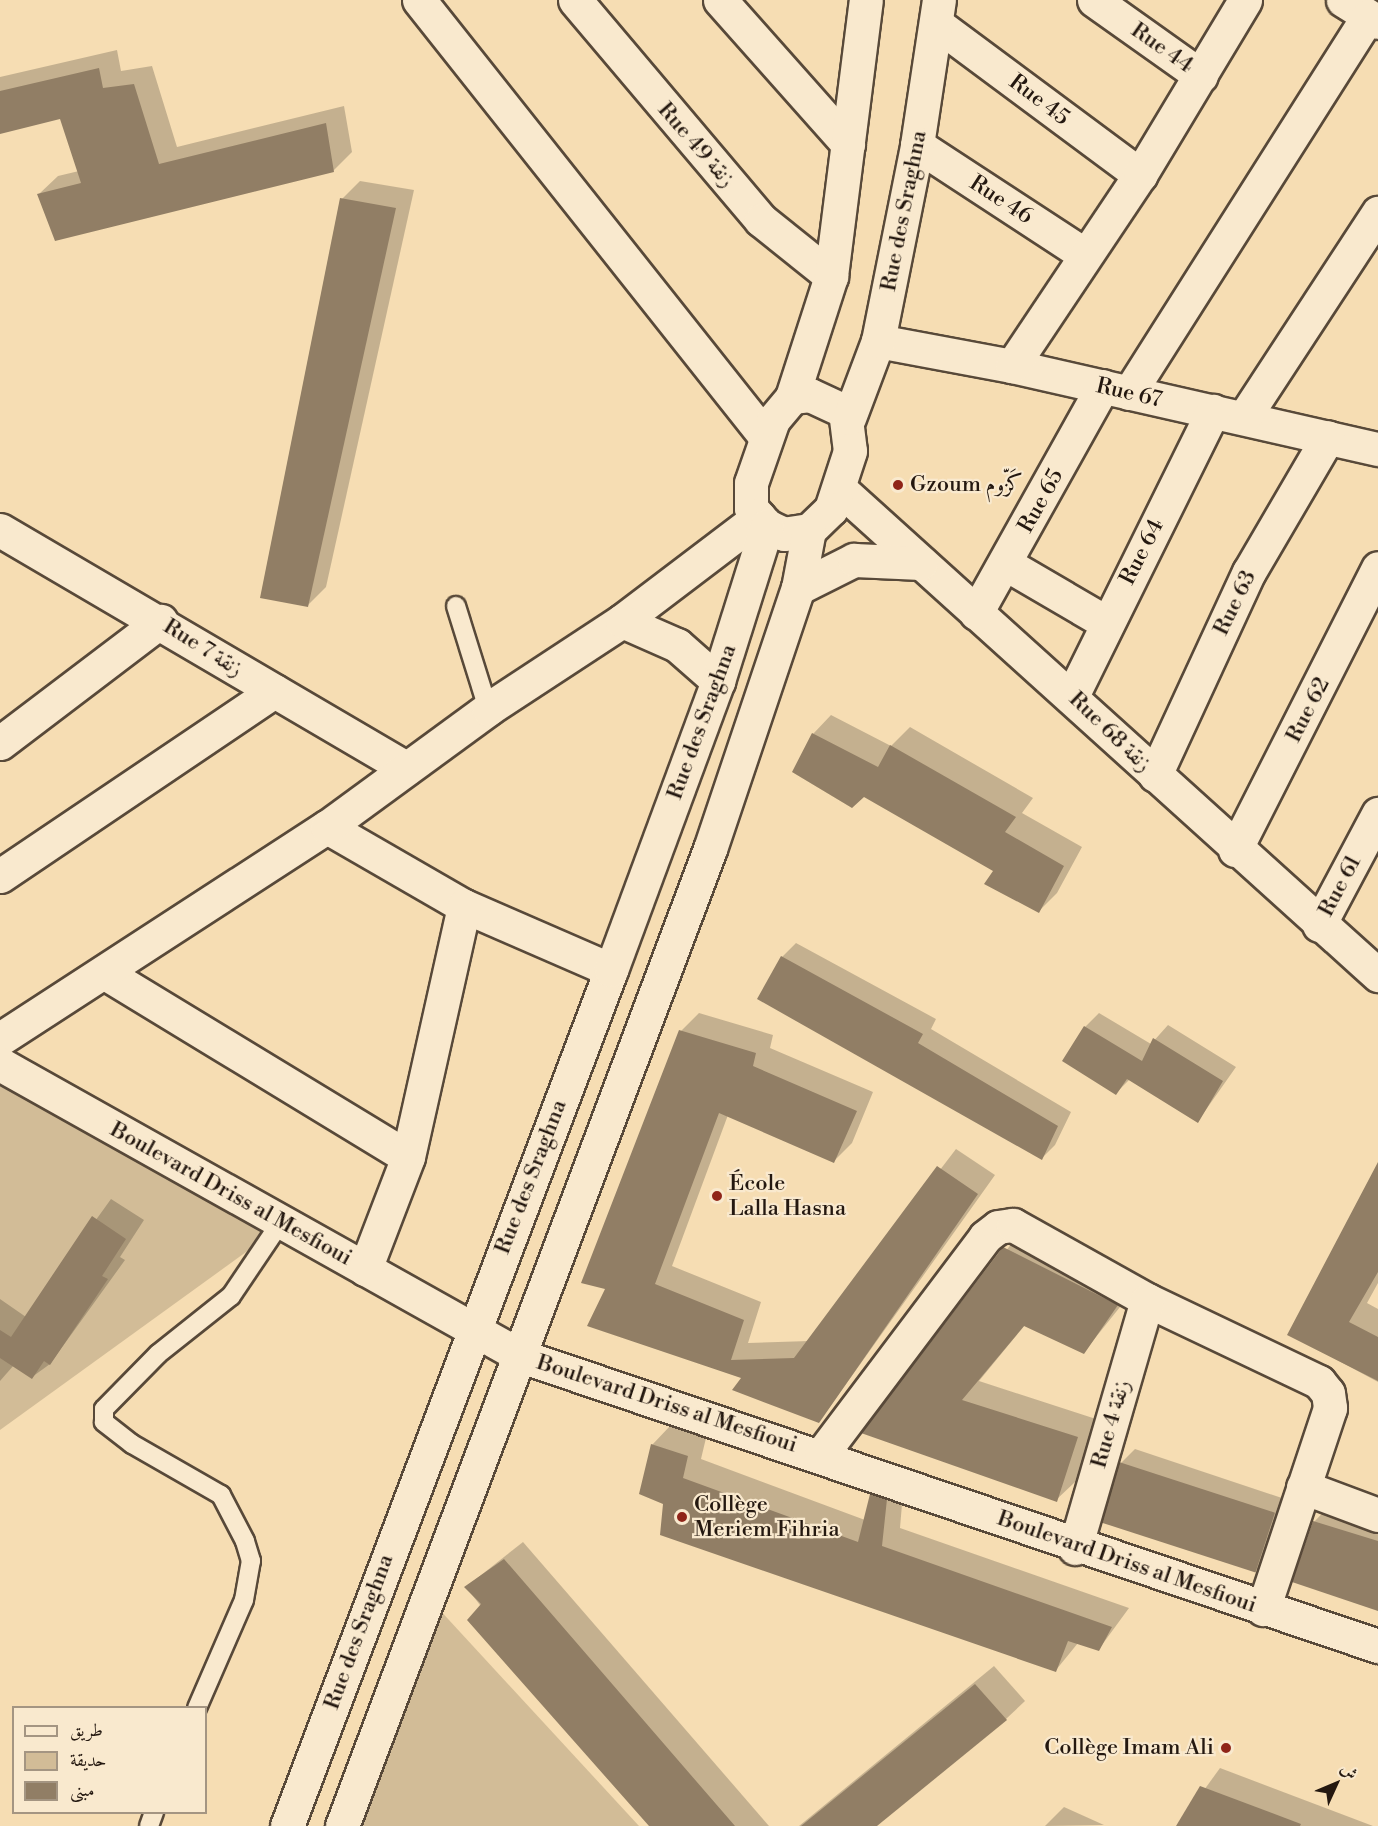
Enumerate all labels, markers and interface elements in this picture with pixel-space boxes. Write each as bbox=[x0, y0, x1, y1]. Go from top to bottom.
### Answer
street label: Rue 44 bbox=[1126, 17, 1198, 79]
street label: Rue 45 bbox=[1004, 69, 1074, 131]
street label: Rue 49 زنقة bbox=[652, 97, 740, 193]
street label: Rue des Sraghna bbox=[875, 128, 933, 294]
street label: Rue 46 bbox=[965, 170, 1037, 230]
street label: Rue 67 bbox=[1094, 373, 1164, 413]
street label: Rue 65 bbox=[1013, 464, 1069, 538]
place label: Gzoum كَزّوم bbox=[910, 472, 1023, 498]
marker: Gzoum كَزّوم bbox=[891, 478, 905, 492]
street label: Rue 64 bbox=[1114, 515, 1170, 589]
street label: Rue 63 bbox=[1208, 566, 1262, 640]
street label: Rue 7 زنقة bbox=[158, 613, 248, 683]
street label: Rue des Sraghna bbox=[662, 641, 742, 803]
street label: Rue 62 bbox=[1281, 673, 1335, 747]
street label: Rue 68 زنقة bbox=[1063, 686, 1157, 778]
street label: Rue 61 bbox=[1313, 851, 1367, 921]
street label: Rue des Sraghna bbox=[489, 1096, 573, 1258]
street label: Boulevard Driss al Mesfioui bbox=[105, 1116, 357, 1272]
place label: École Lalla Hasna bbox=[729, 1170, 846, 1222]
marker: École Lalla Hasna bbox=[710, 1189, 724, 1203]
street label: Boulevard Driss al Mesfioui bbox=[533, 1349, 801, 1459]
street label: Rue 4 زنقة bbox=[1086, 1377, 1136, 1471]
place label: Collège Meriem Fihria bbox=[694, 1491, 840, 1542]
street label: Boulevard Driss al Mesfioui bbox=[994, 1505, 1260, 1619]
marker: Collège Meriem Fihria bbox=[675, 1510, 689, 1524]
street label: Rue des Sraghna bbox=[319, 1551, 399, 1713]
legend bbox=[12, 1706, 207, 1814]
text: طريق bbox=[70, 1719, 103, 1742]
place label: Collège Imam Ali bbox=[1044, 1735, 1214, 1761]
marker: Collège Imam Ali bbox=[1219, 1741, 1233, 1755]
text: حديقة bbox=[70, 1749, 106, 1772]
north arrow bbox=[1306, 1754, 1366, 1814]
text: ش bbox=[1336, 1759, 1362, 1784]
text: مبنى bbox=[70, 1779, 95, 1802]

